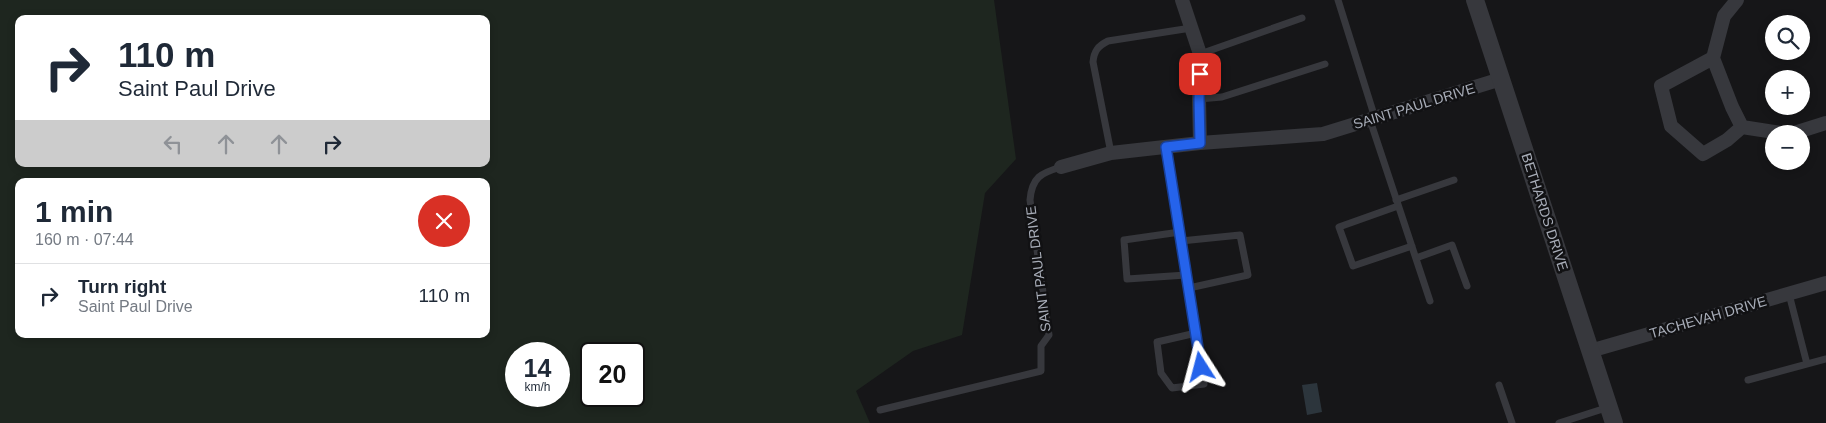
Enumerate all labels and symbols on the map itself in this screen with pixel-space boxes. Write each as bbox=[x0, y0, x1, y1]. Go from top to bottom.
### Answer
pin bbox=[1179, 53, 1221, 95]
street label: SAINT PAUL DRIVE bbox=[1351, 80, 1477, 132]
street label: BETHARDS DRIVE bbox=[1518, 151, 1572, 273]
street label: SAINT PAUL DRIVE bbox=[1022, 205, 1054, 333]
street label: TACHEVAH DRIVE bbox=[1648, 293, 1768, 341]
position arrow bbox=[1174, 340, 1226, 392]
speed limit sign: 20 bbox=[580, 342, 645, 407]

